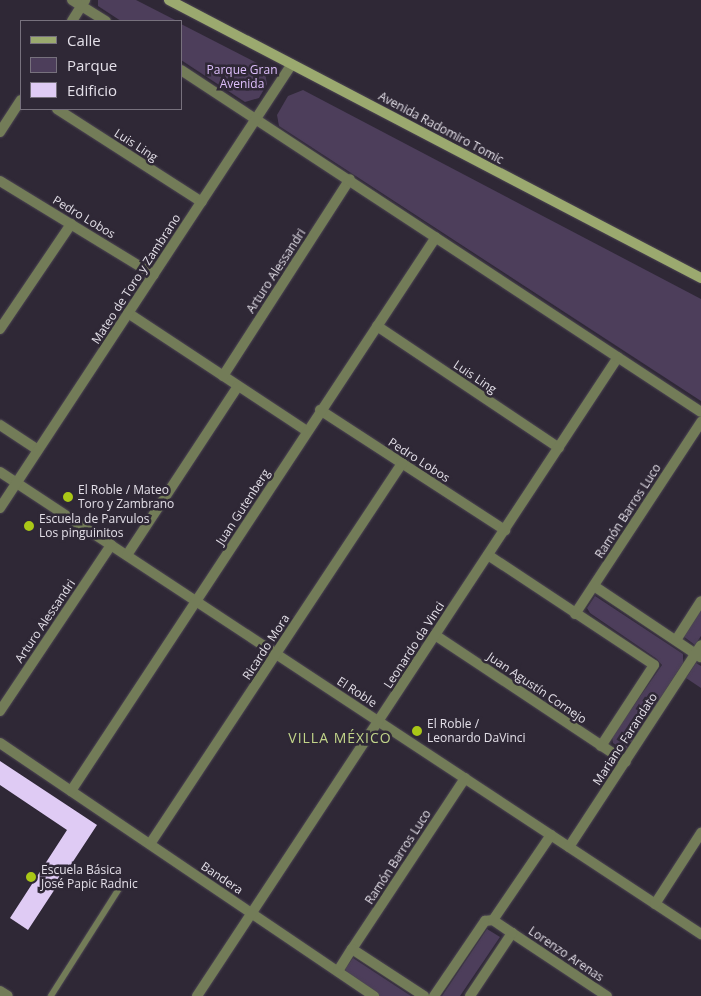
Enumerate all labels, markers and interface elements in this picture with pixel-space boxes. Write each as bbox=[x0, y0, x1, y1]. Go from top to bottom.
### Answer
legend bbox=[20, 20, 182, 110]
text: Calle bbox=[67, 30, 101, 50]
text: Parque bbox=[67, 55, 117, 75]
park label: Parque Gran Avenida bbox=[206, 63, 278, 91]
text: Edificio bbox=[67, 80, 117, 100]
street label: Avenida Radomiro Tomic bbox=[376, 89, 506, 167]
street label: Luis Ling bbox=[112, 126, 160, 164]
street label: Pedro Lobos bbox=[50, 193, 118, 241]
street label: Mateo de Toro y Zambrano bbox=[88, 211, 184, 347]
street label: Arturo Alessandri bbox=[243, 226, 309, 316]
street label: Luis Ling bbox=[451, 357, 499, 397]
street label: Pedro Lobos bbox=[386, 435, 452, 485]
street label: Ramón Barros Luco bbox=[592, 461, 664, 561]
street label: Juan Gutenberg bbox=[213, 466, 273, 548]
place label: El Roble / Mateo Toro y Zambrano bbox=[78, 483, 174, 511]
marker: El Roble / Mateo Toro y Zambrano bbox=[62, 491, 74, 503]
place label: Escuela de Parvulos Los pinguinitos bbox=[39, 512, 149, 540]
marker: Escuela de Parvulos Los pinguinitos bbox=[23, 520, 35, 532]
street label: Arturo Alessandri bbox=[12, 577, 78, 665]
street label: Leonardo da Vinci bbox=[381, 599, 447, 691]
street label: Ricardo Mora bbox=[240, 612, 292, 682]
street label: Juan Agustín Cornejo bbox=[485, 649, 589, 727]
street label: El Roble bbox=[334, 674, 380, 710]
street label: Mariano Farandato bbox=[590, 690, 660, 788]
place label: El Roble / Leonardo DaVinci bbox=[427, 717, 526, 745]
marker: El Roble / Leonardo DaVinci bbox=[411, 725, 423, 737]
district label: VILLA MÉXICO bbox=[287, 730, 393, 746]
street label: Ramón Barros Luco bbox=[362, 807, 434, 907]
street label: Bandera bbox=[198, 859, 246, 897]
place label: Escuela Básica José Papic Radnic bbox=[41, 863, 138, 891]
marker: Escuela Básica José Papic Radnic bbox=[25, 871, 37, 883]
street label: Lorenzo Arenas bbox=[526, 924, 606, 984]

